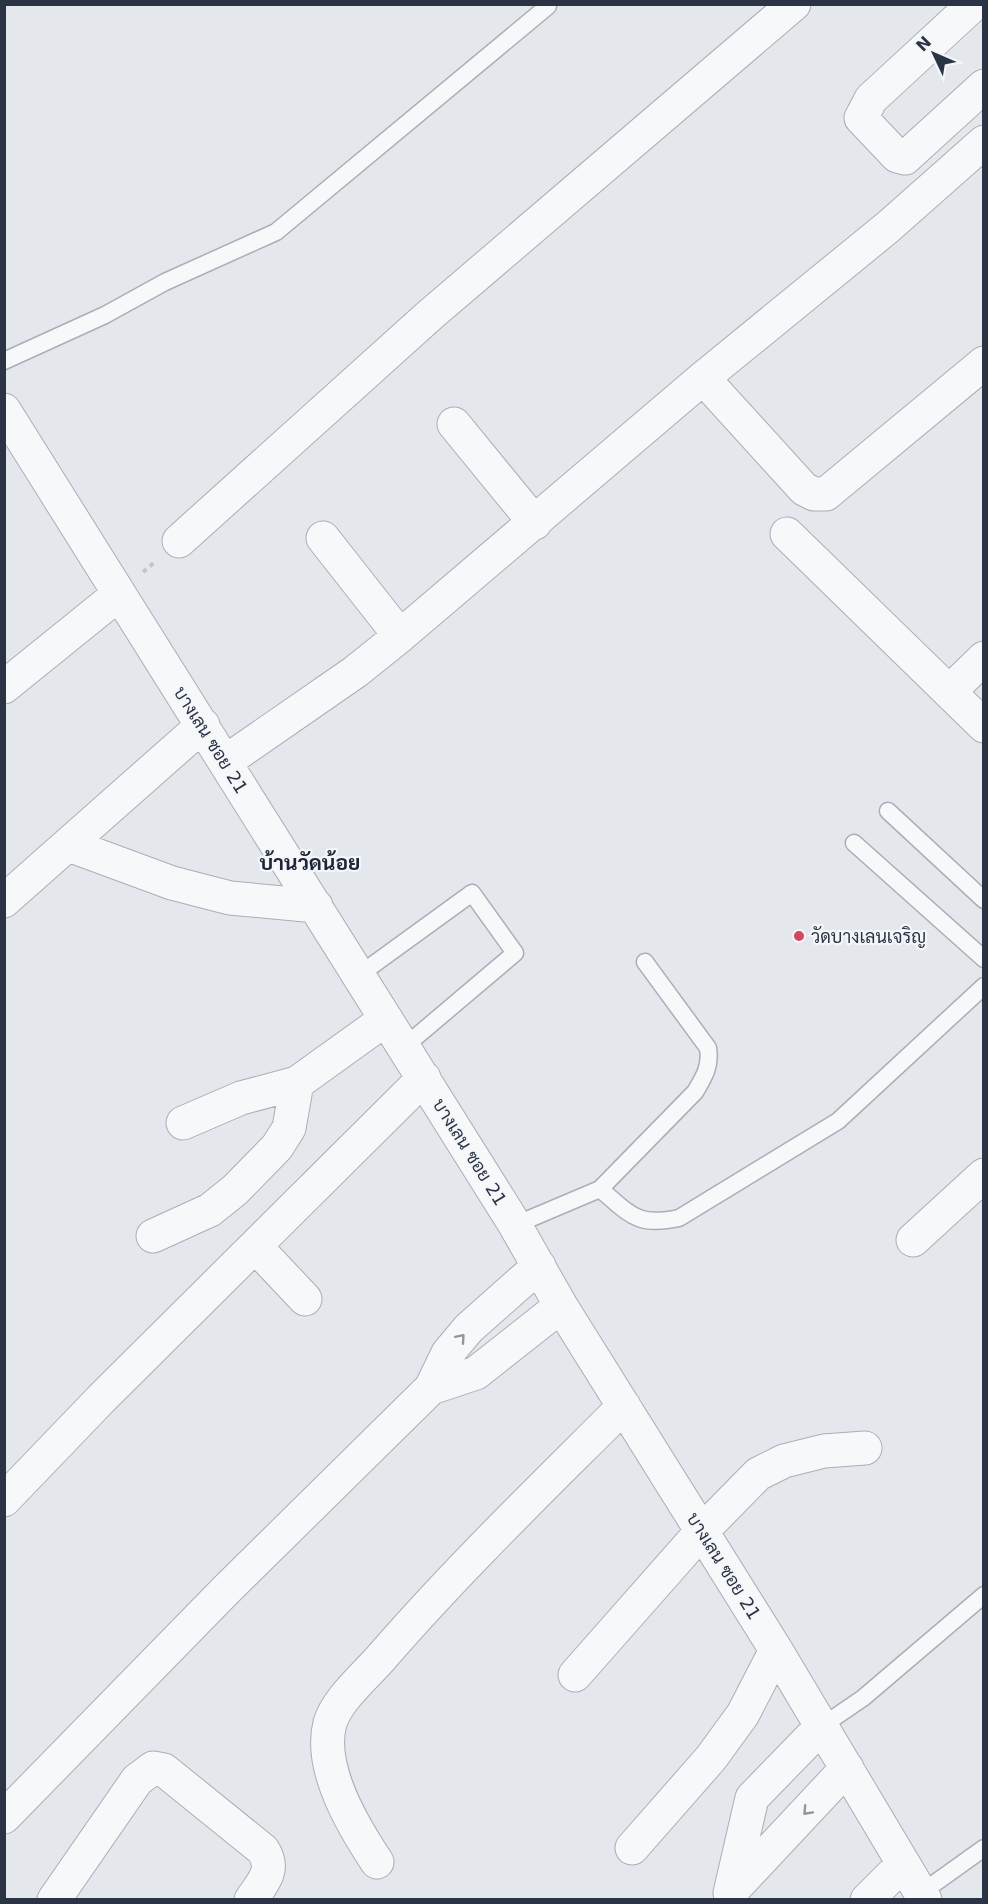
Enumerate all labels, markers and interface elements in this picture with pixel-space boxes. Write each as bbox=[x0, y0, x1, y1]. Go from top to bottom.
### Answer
north arrow bbox=[904, 24, 964, 84]
text: N bbox=[912, 33, 935, 55]
street label: บางเลน ซอย 21 bbox=[170, 683, 252, 797]
district label: บ้านวัดน้อย bbox=[260, 850, 360, 875]
place label: วัดบางเลนเจริญ bbox=[811, 926, 926, 948]
marker: วัดบางเลนเจริญ bbox=[792, 929, 806, 943]
street label: บางเลน ซอย 21 bbox=[429, 1095, 511, 1209]
one-way arrow bbox=[453, 1334, 464, 1345]
street label: บางเลน ซอย 21 bbox=[683, 1509, 765, 1623]
one-way arrow bbox=[803, 1804, 814, 1814]

